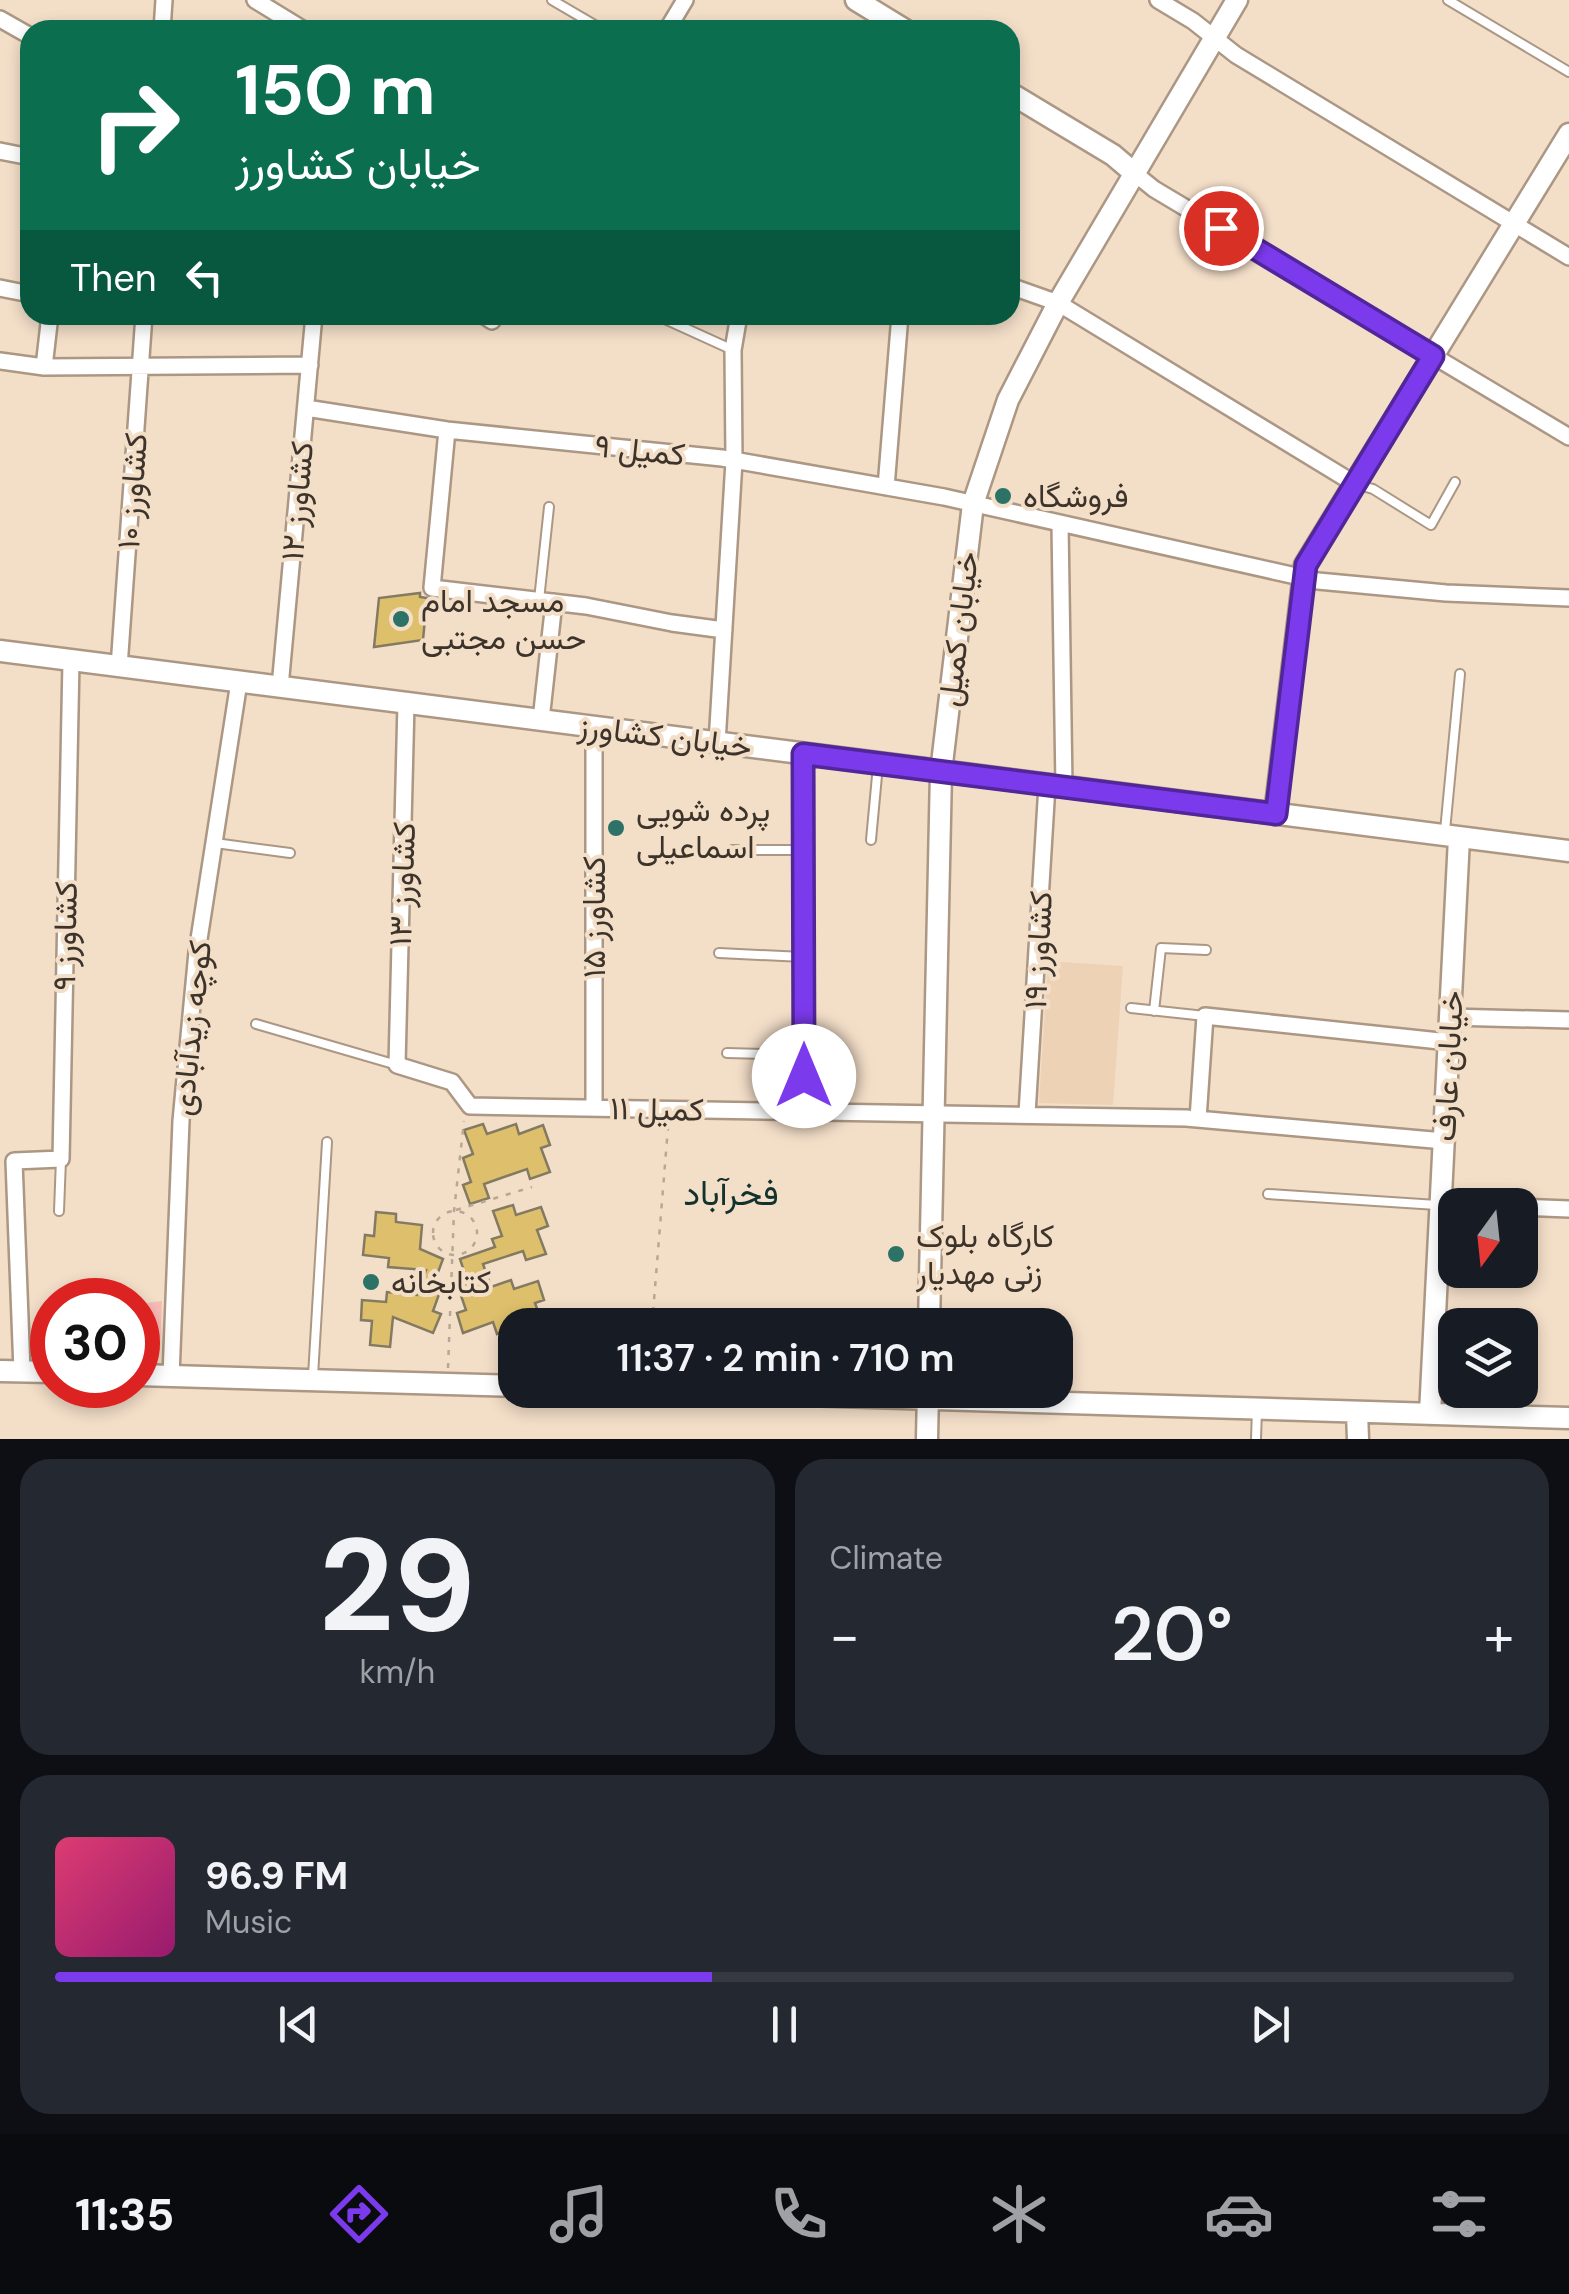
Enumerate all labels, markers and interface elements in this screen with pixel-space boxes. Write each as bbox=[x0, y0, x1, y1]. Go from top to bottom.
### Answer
text: 150 m bbox=[235, 45, 436, 136]
icon: right bbox=[70, 60, 200, 190]
text: خیابان کشاورز bbox=[235, 134, 481, 193]
pin bbox=[1179, 186, 1264, 271]
icon: arrive bbox=[1194, 201, 1249, 256]
icon: left bbox=[177, 250, 232, 305]
text: Then bbox=[70, 253, 157, 303]
street label: کمیل ۹ bbox=[593, 424, 687, 476]
street label: کشاورز ۱۰ bbox=[107, 431, 157, 551]
street label: کشاورز ۱۲ bbox=[271, 440, 323, 562]
place label: فروشگاه bbox=[1023, 475, 1129, 517]
marker: فروشگاه bbox=[992, 485, 1014, 507]
street label: خیابان کمیل bbox=[928, 549, 988, 709]
place label: مسجد امام حسن مجتبی bbox=[421, 580, 586, 659]
marker: مسجد امام حسن مجتبی bbox=[390, 608, 412, 630]
street label: خیابان کشاورز bbox=[575, 704, 754, 767]
place label: پرده شویی اسماعیلی bbox=[636, 789, 770, 868]
marker: پرده شویی اسماعیلی bbox=[605, 817, 627, 839]
street label: کشاورز ۱۳ bbox=[379, 821, 425, 947]
street label: کشاورز ۱۵ bbox=[573, 856, 615, 978]
street label: کشاورز ۹ bbox=[43, 881, 87, 991]
street label: کشاورز ۱۹ bbox=[1014, 890, 1062, 1010]
street label: کوچه زیدآبادی bbox=[161, 938, 222, 1118]
street label: خیابان عارف bbox=[1423, 990, 1473, 1142]
position arrow bbox=[752, 1024, 856, 1128]
street label: کمیل ۱۱ bbox=[610, 1087, 704, 1131]
district label: فخرآباد bbox=[683, 1170, 779, 1216]
north arrow bbox=[1438, 1188, 1538, 1288]
map controls bbox=[1438, 1188, 1538, 1408]
place label: کارگاه بلوک زنی مهدیار bbox=[915, 1215, 1054, 1294]
marker: کارگاه بلوک زنی مهدیار bbox=[885, 1243, 907, 1265]
place label: کتابخانه bbox=[391, 1261, 491, 1303]
marker: کتابخانه bbox=[360, 1271, 382, 1293]
speed limit sign: 30 bbox=[30, 1278, 160, 1408]
button: layers bbox=[1438, 1308, 1538, 1408]
text: 11:37 · 2 min · 710 m bbox=[617, 1333, 954, 1383]
text: 29 bbox=[319, 1501, 476, 1670]
text: Climate bbox=[830, 1537, 943, 1579]
text: 20° bbox=[1111, 1586, 1233, 1683]
text: − bbox=[830, 1600, 860, 1672]
text: + bbox=[1484, 1600, 1514, 1672]
text: km/h bbox=[359, 1651, 435, 1693]
text: 96.9 FM bbox=[205, 1851, 348, 1901]
text: Music bbox=[205, 1901, 292, 1943]
icon: previous bbox=[271, 1997, 326, 2052]
icon: pause bbox=[757, 1997, 812, 2052]
icon: next bbox=[1243, 1997, 1298, 2052]
icon: directions bbox=[324, 2179, 394, 2249]
icon: music bbox=[544, 2179, 614, 2249]
icon: phone bbox=[764, 2179, 834, 2249]
icon: climate bbox=[984, 2179, 1054, 2249]
icon: car bbox=[1204, 2179, 1274, 2249]
icon: filters bbox=[1424, 2179, 1494, 2249]
text: 11:35 bbox=[75, 2185, 174, 2244]

